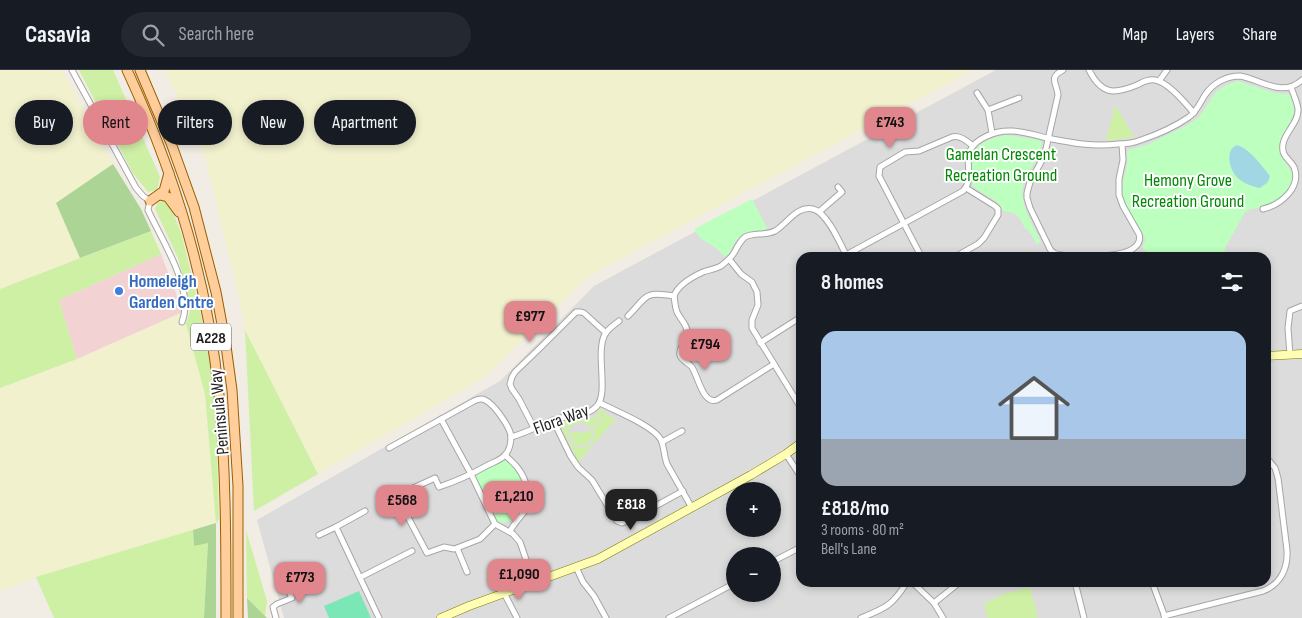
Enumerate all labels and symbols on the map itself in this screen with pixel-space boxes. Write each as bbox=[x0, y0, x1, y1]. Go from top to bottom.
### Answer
pin: £743 bbox=[860, 106, 920, 149]
park label: Gamelan Crescent Recreation Ground bbox=[945, 144, 1057, 186]
park label: Hemony Grove Recreation Ground bbox=[1132, 170, 1244, 212]
place label: Homeleigh Garden Cntre bbox=[129, 271, 214, 313]
marker: Homeleigh Garden Cntre bbox=[113, 285, 125, 297]
pin: £977 bbox=[500, 300, 560, 343]
road number: A228 bbox=[191, 323, 231, 350]
pin: £794 bbox=[675, 328, 735, 371]
street label: Peninsula Way bbox=[205, 368, 234, 456]
street label: Flora Way bbox=[531, 400, 592, 439]
pin: £1,210 bbox=[473, 480, 555, 523]
pin: £568 bbox=[372, 484, 432, 527]
pin: £818 bbox=[601, 488, 661, 531]
pin: £1,090 bbox=[478, 558, 560, 601]
pin: £773 bbox=[270, 562, 330, 604]

